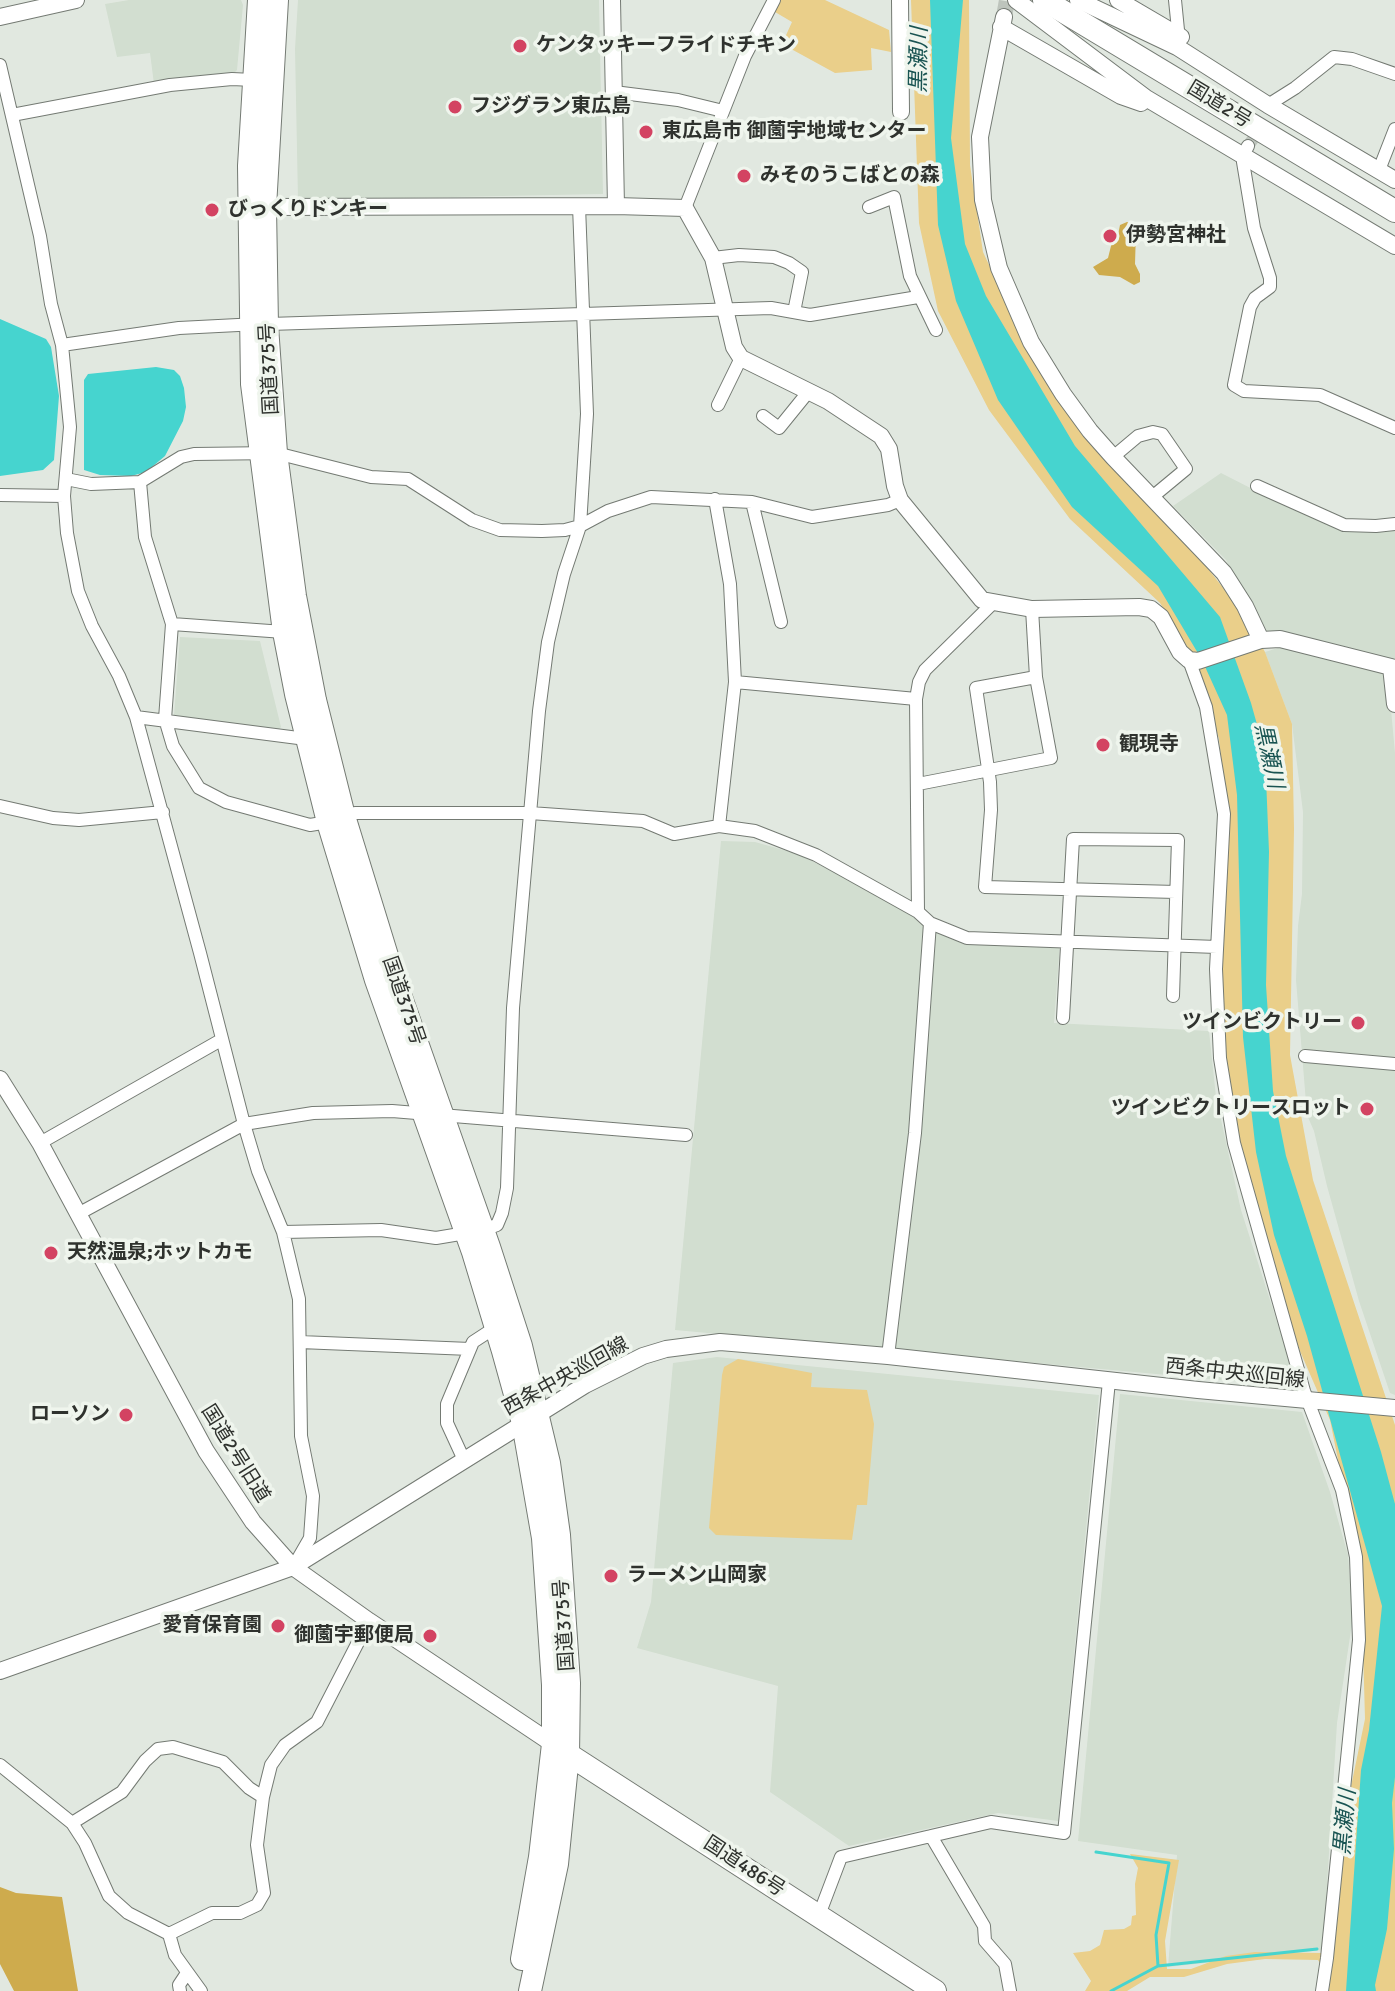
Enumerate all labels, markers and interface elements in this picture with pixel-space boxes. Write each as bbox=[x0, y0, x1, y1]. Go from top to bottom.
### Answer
water label: 黒瀬川 bbox=[906, 27, 934, 93]
place label: ケンタッキーフライドチキン bbox=[536, 34, 796, 58]
marker: ケンタッキーフライドチキン bbox=[511, 37, 529, 55]
street label: 国道2号 bbox=[1182, 76, 1256, 134]
place label: フジグラン東広島 bbox=[471, 95, 631, 119]
marker: フジグラン東広島 bbox=[446, 98, 464, 116]
place label: 東広島市 御薗宇地域センター bbox=[662, 120, 926, 144]
marker: 東広島市 御薗宇地域センター bbox=[637, 123, 655, 141]
place label: みそのうこばとの森 bbox=[760, 164, 940, 188]
marker: みそのうこばとの森 bbox=[735, 167, 753, 185]
place label: びっくりドンキー bbox=[228, 198, 388, 222]
marker: びっくりドンキー bbox=[203, 201, 221, 219]
place label: 伊勢宮神社 bbox=[1126, 224, 1226, 248]
marker: 伊勢宮神社 bbox=[1101, 227, 1119, 245]
street label: 国道375号 bbox=[256, 322, 284, 416]
water label: 黒瀬川 bbox=[1248, 721, 1288, 791]
place label: 観現寺 bbox=[1119, 733, 1179, 757]
marker: 観現寺 bbox=[1094, 736, 1112, 754]
street label: 国道375号 bbox=[377, 953, 429, 1049]
place label: ツインビクトリー bbox=[1182, 1011, 1342, 1035]
marker: ツインビクトリー bbox=[1349, 1014, 1367, 1032]
place label: ツインビクトリースロット bbox=[1111, 1097, 1351, 1121]
marker: ツインビクトリースロット bbox=[1358, 1100, 1376, 1118]
place label: 天然温泉;ホットカモ bbox=[67, 1241, 253, 1265]
marker: 天然温泉;ホットカモ bbox=[42, 1244, 60, 1262]
street label: 西条中央巡回線 bbox=[499, 1333, 633, 1421]
street label: 西条中央巡回線 bbox=[1164, 1355, 1306, 1393]
street label: 国道2号旧道 bbox=[195, 1401, 275, 1507]
place label: ローソン bbox=[30, 1403, 110, 1427]
marker: ローソン bbox=[117, 1406, 135, 1424]
place label: ラーメン山岡家 bbox=[627, 1564, 767, 1588]
marker: ラーメン山岡家 bbox=[602, 1567, 620, 1585]
street label: 国道375号 bbox=[550, 1578, 580, 1672]
place label: 愛育保育園 bbox=[162, 1614, 262, 1638]
marker: 愛育保育園 bbox=[269, 1617, 287, 1635]
place label: 御薗宇郵便局 bbox=[294, 1624, 414, 1648]
marker: 御薗宇郵便局 bbox=[421, 1627, 439, 1645]
water label: 黒瀬川 bbox=[1330, 1788, 1362, 1856]
street label: 国道486号 bbox=[699, 1832, 789, 1902]

